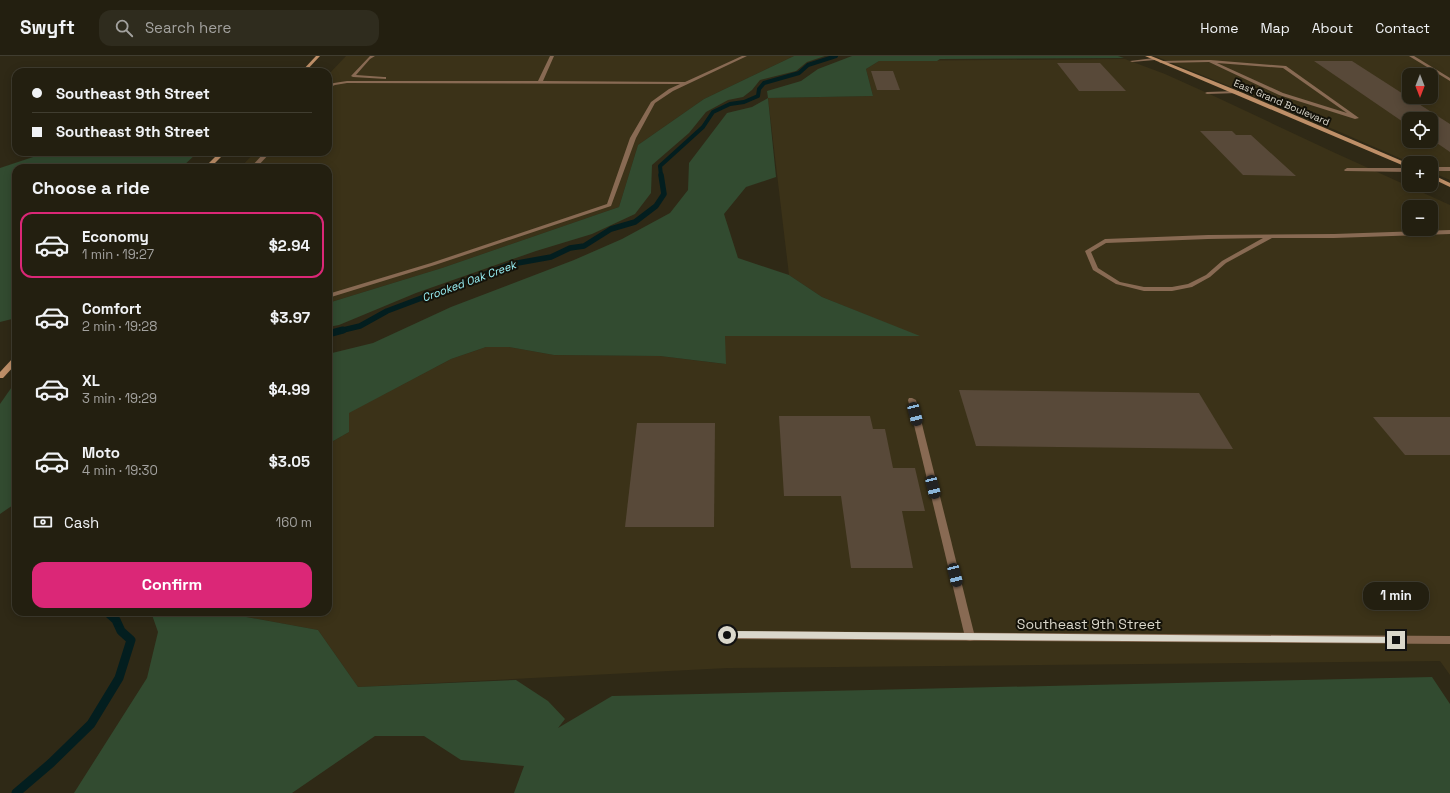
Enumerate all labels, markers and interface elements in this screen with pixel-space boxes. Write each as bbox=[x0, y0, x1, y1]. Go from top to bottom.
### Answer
search box bbox=[99, 10, 379, 46]
text: Swyft bbox=[20, 15, 75, 40]
icon: search bbox=[113, 17, 135, 39]
text: Search here bbox=[145, 18, 231, 37]
text: Home bbox=[1200, 19, 1238, 37]
text: Map bbox=[1260, 19, 1290, 37]
text: About bbox=[1312, 19, 1353, 37]
text: Contact bbox=[1375, 19, 1430, 37]
north arrow bbox=[1402, 68, 1438, 104]
map controls bbox=[1402, 68, 1438, 236]
street label: East Grand Boulevard bbox=[1232, 76, 1332, 129]
text: Southeast 9th Street bbox=[56, 84, 210, 103]
button: locate bbox=[1402, 112, 1438, 148]
text: Southeast 9th Street bbox=[56, 122, 210, 141]
button: + bbox=[1402, 156, 1438, 192]
text: Choose a ride bbox=[32, 176, 150, 199]
button: − bbox=[1402, 200, 1438, 236]
icon: car bbox=[34, 227, 70, 263]
text: Economy bbox=[82, 227, 149, 246]
text: $2.94 bbox=[269, 236, 310, 255]
text: 1 min · 19:27 bbox=[82, 246, 154, 263]
water label: Crooked Oak Creek bbox=[420, 257, 519, 305]
icon: car bbox=[34, 299, 70, 335]
text: Comfort bbox=[82, 299, 142, 318]
text: $3.97 bbox=[270, 308, 310, 327]
text: 2 min · 19:28 bbox=[82, 318, 157, 335]
icon: car bbox=[34, 371, 70, 407]
text: XL bbox=[82, 371, 100, 390]
text: $4.99 bbox=[268, 380, 310, 399]
text: 3 min · 19:29 bbox=[82, 390, 157, 407]
car bbox=[906, 401, 924, 427]
icon: car bbox=[34, 443, 70, 479]
text: Moto bbox=[82, 443, 120, 462]
text: $3.05 bbox=[269, 452, 310, 471]
text: 4 min · 19:30 bbox=[82, 462, 158, 479]
car bbox=[924, 474, 942, 500]
icon: cash bbox=[32, 511, 54, 533]
text: Cash bbox=[64, 513, 99, 532]
text: 160 m bbox=[276, 514, 312, 531]
button: Confirm bbox=[32, 562, 312, 608]
car bbox=[946, 562, 964, 588]
callout: 1 min bbox=[1363, 582, 1429, 610]
text: 1 min bbox=[1380, 587, 1412, 604]
street label: Southeast 9th Street bbox=[1017, 615, 1161, 633]
route start bbox=[718, 626, 736, 644]
route end bbox=[1387, 631, 1405, 649]

